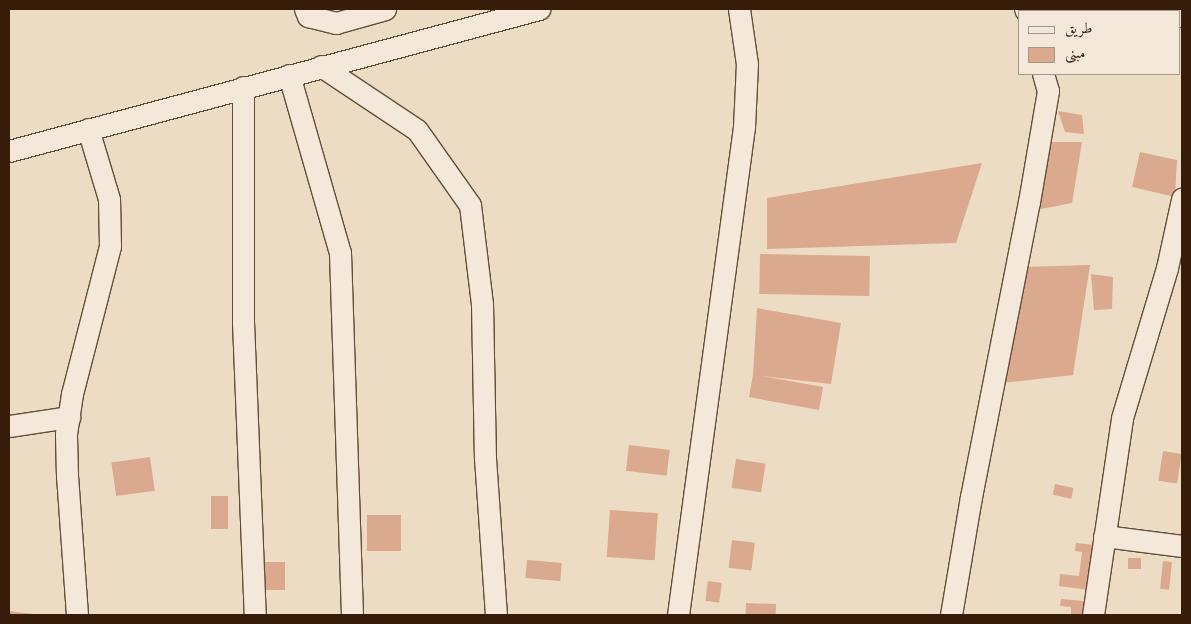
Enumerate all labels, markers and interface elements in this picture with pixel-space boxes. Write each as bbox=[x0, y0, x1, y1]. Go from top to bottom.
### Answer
legend bbox=[1018, 10, 1181, 75]
text: طريق bbox=[1065, 19, 1092, 37]
text: مبنى bbox=[1065, 44, 1085, 62]

